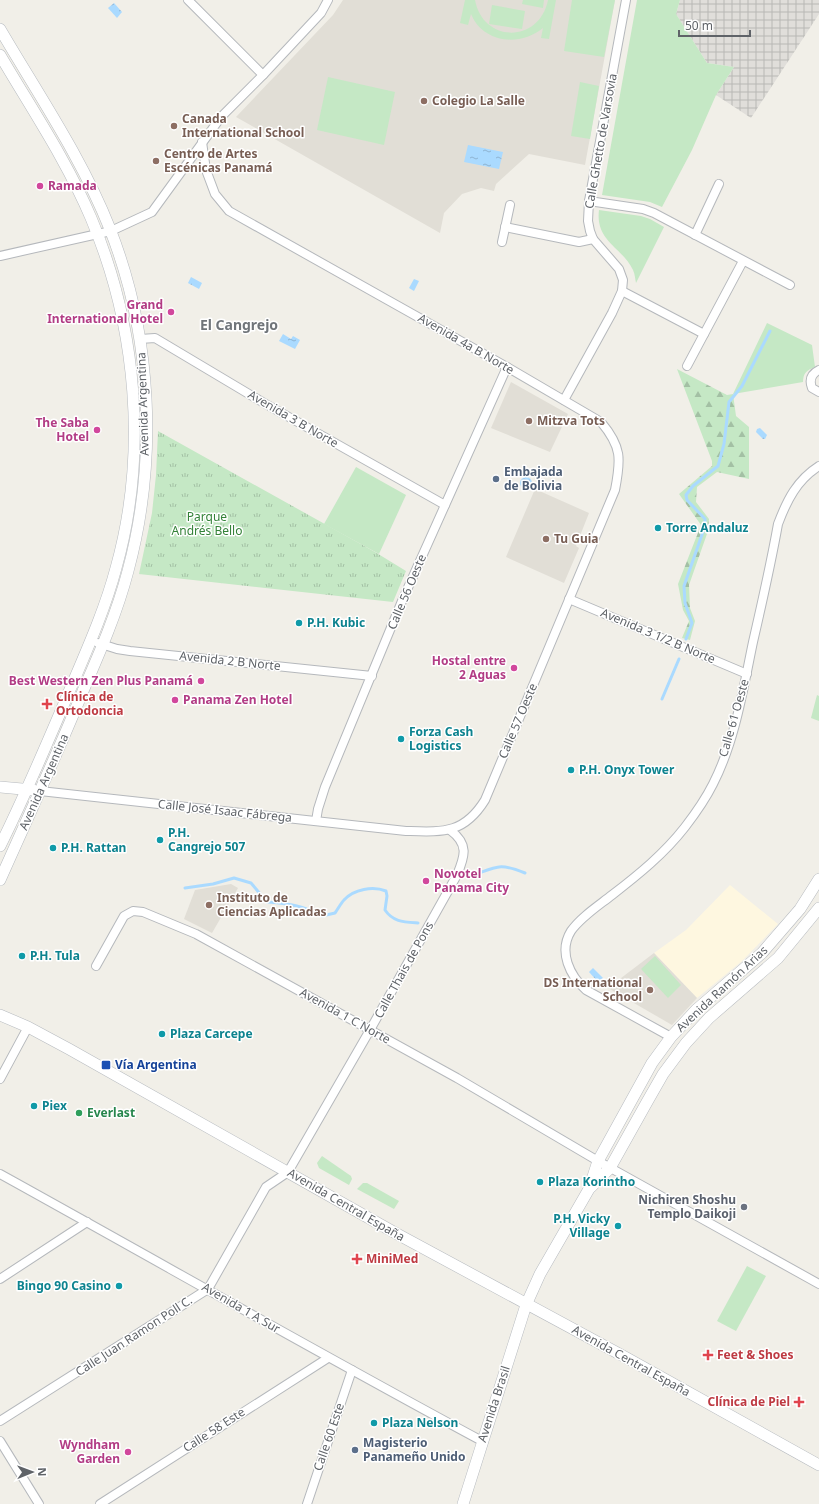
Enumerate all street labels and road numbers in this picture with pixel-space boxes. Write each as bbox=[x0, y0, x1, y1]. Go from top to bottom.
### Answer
street label: Calle Ghetto de Varsovia bbox=[580, 72, 621, 210]
street label: Avenida 4a B Norte bbox=[415, 309, 518, 378]
street label: Avenida Argentina bbox=[132, 352, 153, 456]
street label: Avenida 3 B Norte bbox=[245, 386, 342, 451]
street label: Calle 56 Oeste bbox=[383, 551, 430, 632]
street label: Avenida 3 1/2 B Norte bbox=[598, 604, 718, 667]
street label: Avenida 2 B Norte bbox=[179, 647, 282, 674]
street label: Calle 61 Oeste bbox=[714, 677, 753, 759]
street label: Calle 57 Oeste bbox=[494, 680, 541, 761]
street label: Avenida Argentina bbox=[15, 731, 72, 833]
street label: Calle José Isaac Fábrega bbox=[157, 795, 293, 826]
street label: Calle Thais de Pons bbox=[370, 918, 437, 1021]
street label: Avenida Ramón Arias bbox=[672, 941, 771, 1036]
street label: Avenida 1 C Norte bbox=[297, 984, 394, 1048]
street label: Avenida Central España bbox=[285, 1164, 408, 1245]
street label: Avenida 1 A Sur bbox=[199, 1278, 284, 1337]
street label: Calle Juan Ramon Poll C. bbox=[72, 1291, 195, 1380]
street label: Avenida Central España bbox=[569, 1321, 693, 1400]
street label: Avenida Brasil bbox=[473, 1363, 514, 1444]
street label: Calle 60 Este bbox=[309, 1400, 348, 1473]
street label: Calle 58 Este bbox=[179, 1403, 248, 1456]

